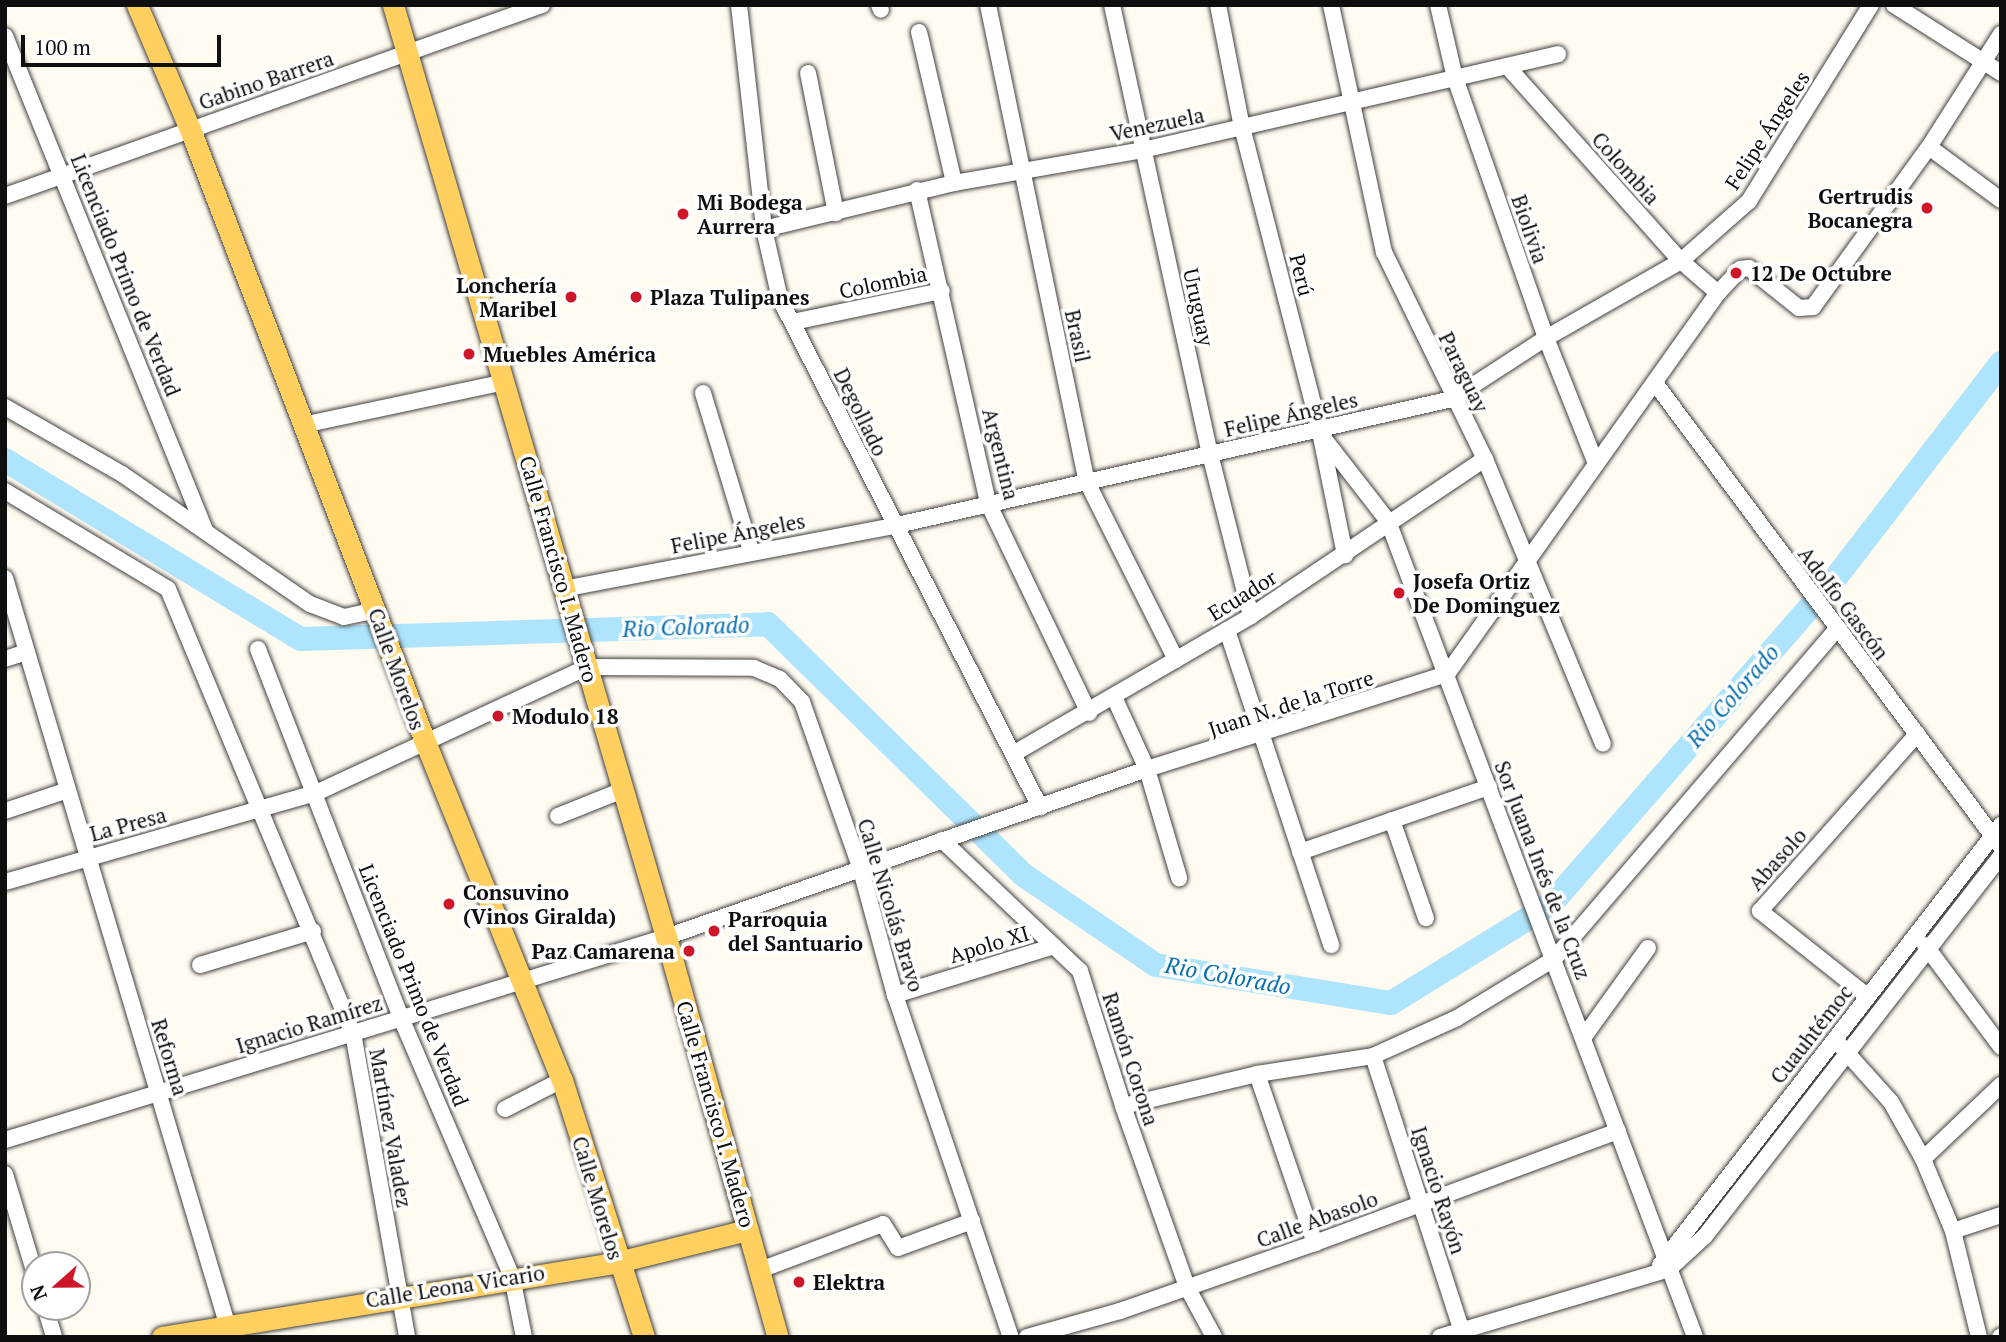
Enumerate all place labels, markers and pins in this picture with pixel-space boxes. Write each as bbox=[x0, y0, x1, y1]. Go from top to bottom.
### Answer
place label: Gertrudis Bocanegra bbox=[1808, 183, 1913, 233]
place label: Mi Bodega Aurrera bbox=[697, 189, 803, 239]
marker: Gertrudis Bocanegra bbox=[1919, 200, 1935, 216]
marker: Mi Bodega Aurrera bbox=[675, 206, 691, 222]
place label: 12 De Octubre bbox=[1750, 260, 1892, 286]
marker: 12 De Octubre bbox=[1728, 265, 1744, 281]
place label: Lonchería Maribel bbox=[456, 272, 557, 322]
place label: Plaza Tulipanes bbox=[650, 284, 809, 310]
marker: Lonchería Maribel bbox=[563, 289, 579, 305]
marker: Plaza Tulipanes bbox=[628, 289, 644, 305]
place label: Muebles América bbox=[483, 341, 657, 367]
marker: Muebles América bbox=[461, 346, 477, 362]
place label: Josefa Ortiz De Dominguez bbox=[1413, 568, 1560, 618]
marker: Josefa Ortiz De Dominguez bbox=[1391, 585, 1407, 601]
place label: Modulo 18 bbox=[512, 703, 618, 729]
marker: Modulo 18 bbox=[490, 708, 506, 724]
place label: Consuvino (Vinos Giralda) bbox=[463, 879, 616, 929]
marker: Consuvino (Vinos Giralda) bbox=[441, 896, 457, 912]
place label: Parroquia del Santuario bbox=[728, 906, 863, 956]
marker: Parroquia del Santuario bbox=[706, 923, 722, 939]
place label: Paz Camarena bbox=[531, 938, 675, 964]
marker: Paz Camarena bbox=[681, 943, 697, 959]
place label: Elektra bbox=[813, 1269, 885, 1295]
marker: Elektra bbox=[791, 1274, 807, 1290]

